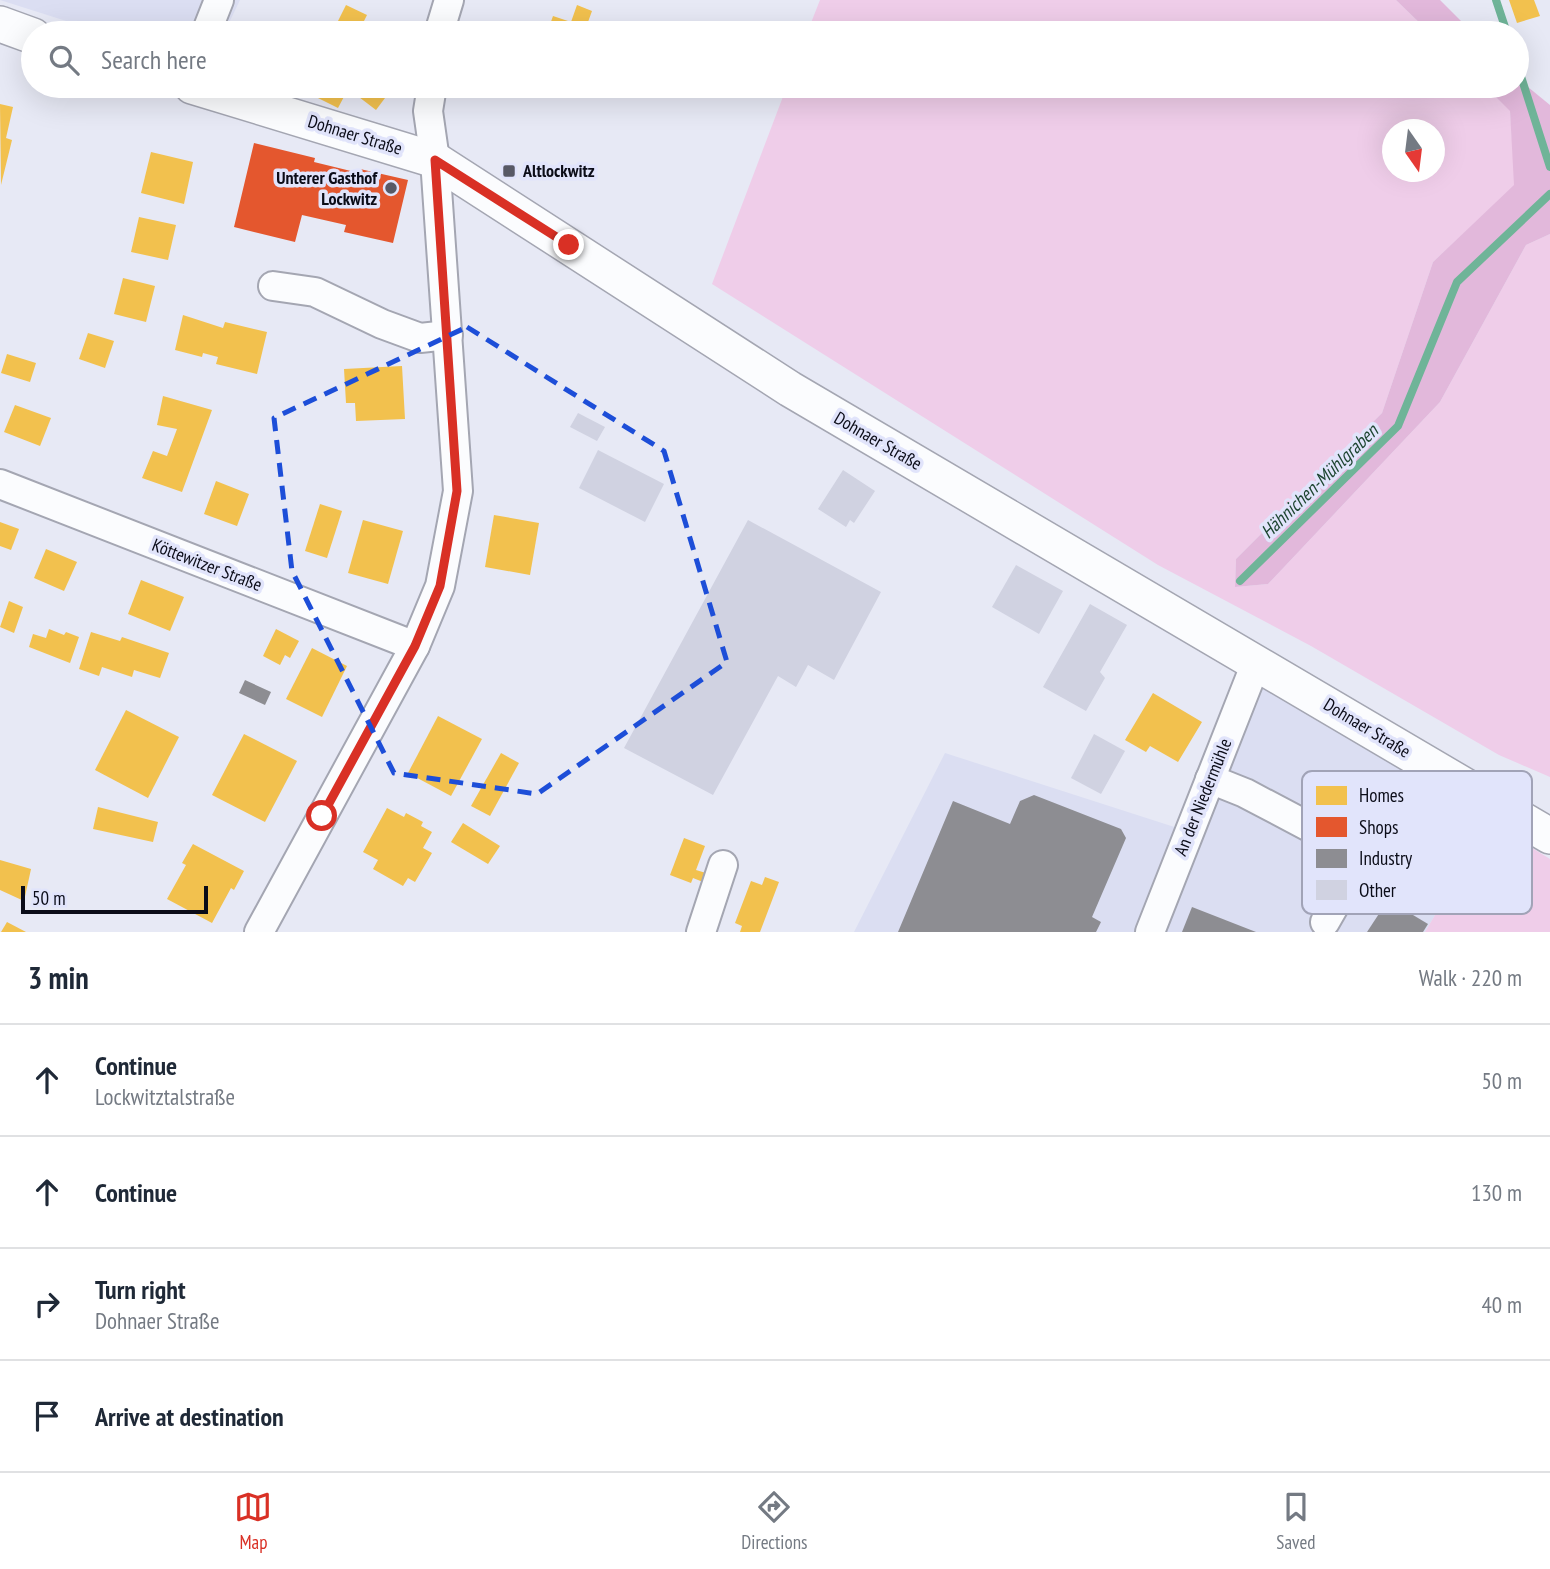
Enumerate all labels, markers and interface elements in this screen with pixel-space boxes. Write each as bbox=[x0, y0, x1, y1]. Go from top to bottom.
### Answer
search box bbox=[21, 21, 1529, 98]
icon: search bbox=[45, 41, 83, 79]
text: Search here bbox=[101, 43, 207, 76]
street label: Dohnaer Straße bbox=[305, 109, 405, 160]
north arrow bbox=[1382, 119, 1445, 182]
place label: Altlockwitz bbox=[522, 159, 595, 182]
marker: Altlockwitz bbox=[501, 163, 517, 179]
place label: Unterer Gasthof Lockwitz bbox=[276, 166, 378, 210]
marker: Unterer Gasthof Lockwitz bbox=[383, 180, 399, 196]
route end bbox=[553, 229, 584, 260]
street label: Dohnaer Straße bbox=[830, 406, 926, 475]
water label: Hähnichen-Mühlgraben bbox=[1255, 418, 1384, 543]
street label: Köttewitzer Straße bbox=[149, 533, 265, 596]
street label: Dohnaer Straße bbox=[1320, 693, 1415, 763]
street label: An der Niedermühle bbox=[1169, 735, 1237, 859]
legend bbox=[1302, 771, 1532, 914]
text: Homes bbox=[1359, 783, 1404, 807]
route start bbox=[306, 800, 337, 831]
text: Shops bbox=[1359, 815, 1398, 839]
text: Industry bbox=[1359, 846, 1413, 870]
text: Other bbox=[1359, 878, 1397, 902]
scale bar bbox=[21, 883, 208, 915]
text: 50 m bbox=[32, 886, 66, 910]
text: 3 min bbox=[28, 958, 89, 997]
text: Walk · 220 m bbox=[1419, 963, 1522, 992]
text: Continue bbox=[95, 1049, 177, 1082]
icon: ahead bbox=[28, 1061, 66, 1099]
text: 50 m bbox=[1481, 1066, 1522, 1095]
text: Lockwitztalstraße bbox=[95, 1082, 235, 1111]
icon: ahead bbox=[28, 1173, 66, 1211]
text: Continue bbox=[95, 1176, 177, 1209]
text: 130 m bbox=[1471, 1178, 1522, 1207]
text: Turn right bbox=[95, 1273, 186, 1306]
icon: right bbox=[28, 1285, 66, 1323]
text: 40 m bbox=[1481, 1290, 1522, 1319]
text: Dohnaer Straße bbox=[95, 1306, 220, 1335]
icon: arrive bbox=[28, 1397, 66, 1435]
text: Arrive at destination bbox=[95, 1400, 284, 1433]
tab: Map bbox=[234, 1488, 272, 1554]
tab: Directions bbox=[741, 1488, 807, 1554]
tab: Saved bbox=[1276, 1488, 1316, 1554]

